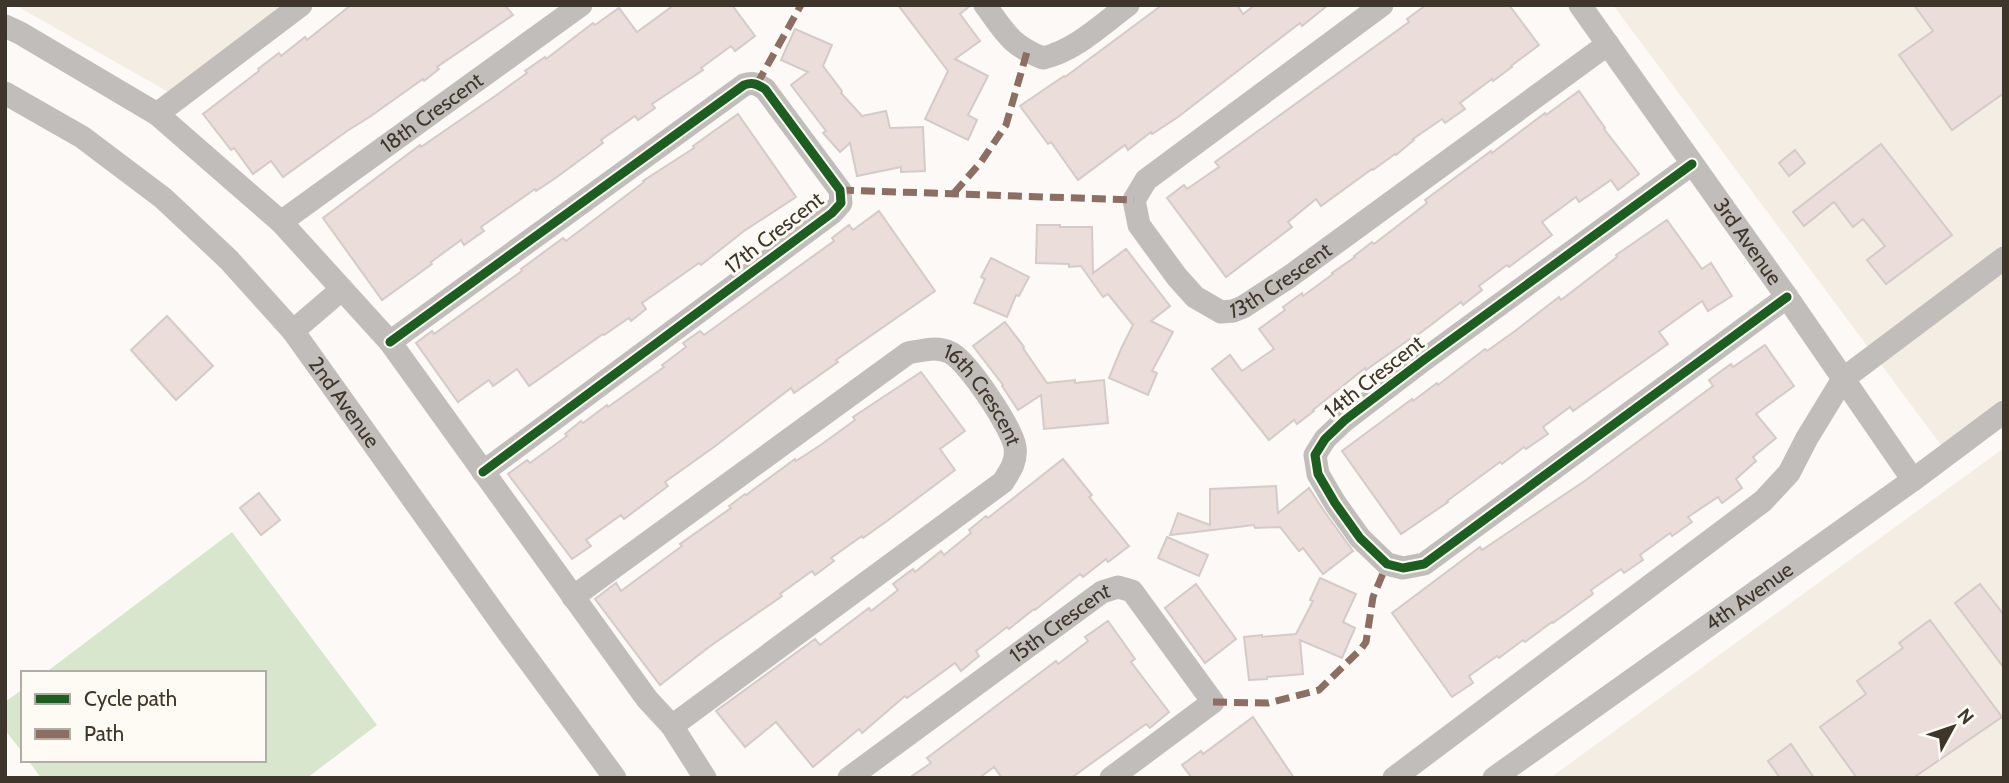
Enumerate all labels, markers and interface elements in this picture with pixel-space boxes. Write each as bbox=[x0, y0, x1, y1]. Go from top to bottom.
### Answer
street label: 18th Crescent bbox=[375, 67, 487, 158]
street label: 17th Crescent bbox=[720, 186, 828, 279]
street label: 3rd Avenue bbox=[1709, 193, 1788, 290]
street label: 13th Crescent bbox=[1228, 237, 1336, 323]
street label: 14th Crescent bbox=[1319, 330, 1428, 423]
street label: 16th Crescent bbox=[940, 338, 1027, 449]
street label: 2nd Avenue bbox=[303, 352, 385, 453]
street label: 4th Avenue bbox=[1700, 556, 1798, 636]
street label: 15th Crescent bbox=[1004, 577, 1113, 668]
legend bbox=[21, 671, 266, 762]
text: Cycle path bbox=[84, 686, 177, 711]
north arrow bbox=[1918, 692, 1988, 762]
text: N bbox=[1953, 704, 1979, 729]
text: Path bbox=[84, 721, 124, 746]

